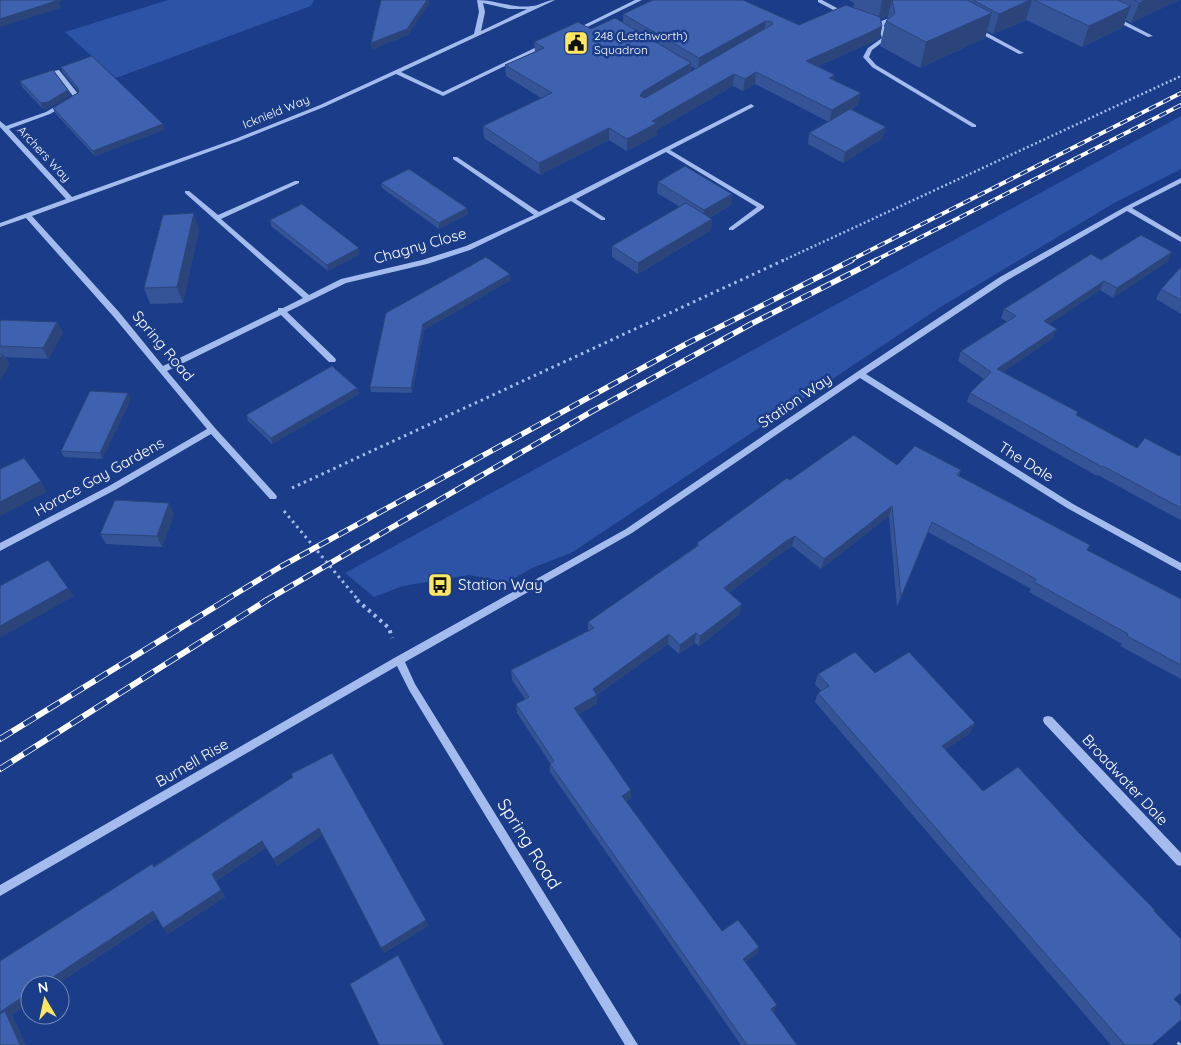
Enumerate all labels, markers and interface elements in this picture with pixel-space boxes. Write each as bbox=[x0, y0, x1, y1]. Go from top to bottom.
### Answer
place label: 248 (Letchworth) Squadron bbox=[594, 28, 688, 57]
public building icon: 248 (Letchworth) Squadron bbox=[563, 30, 589, 56]
street label: Icknield Way bbox=[240, 91, 311, 132]
street label: Archers Way bbox=[15, 123, 74, 185]
street label: Chagny Close bbox=[371, 223, 468, 268]
street label: Spring Road bbox=[129, 307, 198, 385]
street label: Station Way bbox=[754, 369, 835, 432]
street label: Horace Gay Gardens bbox=[30, 433, 167, 520]
street label: The Dale bbox=[995, 437, 1058, 486]
bus stop icon: Station Way bbox=[427, 572, 453, 598]
place label: Station Way bbox=[458, 575, 543, 594]
street label: Broadwater Dale bbox=[1078, 730, 1173, 829]
street label: Burnell Rise bbox=[152, 734, 232, 791]
street label: Spring Road bbox=[492, 794, 566, 894]
north arrow bbox=[20, 975, 70, 1025]
text: N bbox=[36, 977, 49, 997]

